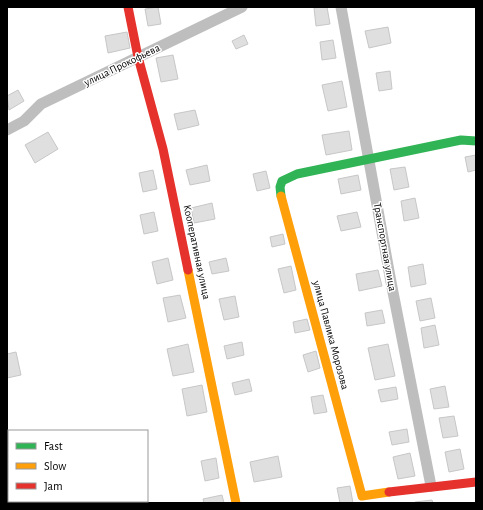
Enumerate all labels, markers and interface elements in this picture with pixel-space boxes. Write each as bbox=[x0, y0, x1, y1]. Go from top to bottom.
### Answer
street label: улица Прокофьева bbox=[82, 42, 162, 89]
street label: Транспортная улица bbox=[372, 202, 398, 292]
street label: Кооперативная улица bbox=[182, 204, 212, 300]
street label: улица Павлика Морозова bbox=[311, 278, 351, 391]
legend bbox=[8, 430, 148, 502]
text: Fast bbox=[44, 440, 63, 452]
text: Slow bbox=[44, 460, 66, 472]
text: Jam bbox=[44, 480, 63, 492]

